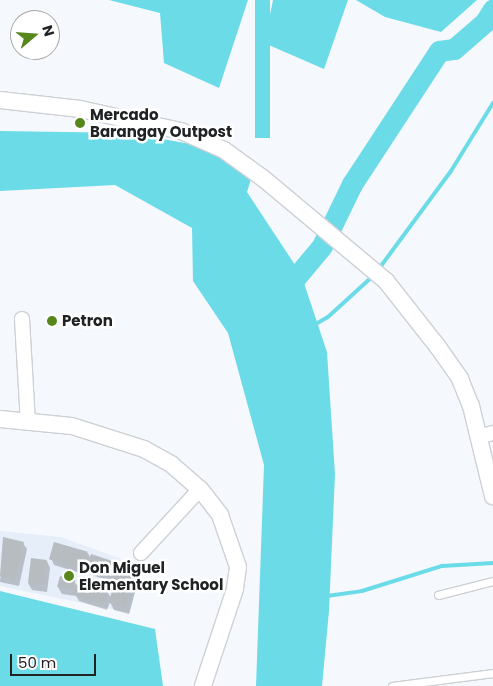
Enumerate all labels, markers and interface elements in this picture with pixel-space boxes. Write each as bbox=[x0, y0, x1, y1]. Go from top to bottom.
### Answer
north arrow bbox=[10, 10, 60, 60]
text: N bbox=[37, 23, 59, 39]
place label: Mercado Barangay Outpost bbox=[90, 105, 232, 140]
marker: Mercado Barangay Outpost bbox=[74, 117, 86, 129]
place label: Petron bbox=[62, 312, 113, 330]
marker: Petron bbox=[46, 315, 58, 327]
place label: Don Miguel Elementary School bbox=[79, 558, 223, 593]
marker: Don Miguel Elementary School bbox=[63, 570, 75, 582]
scale bar bbox=[12, 644, 99, 676]
text: 50 m bbox=[18, 652, 56, 673]

